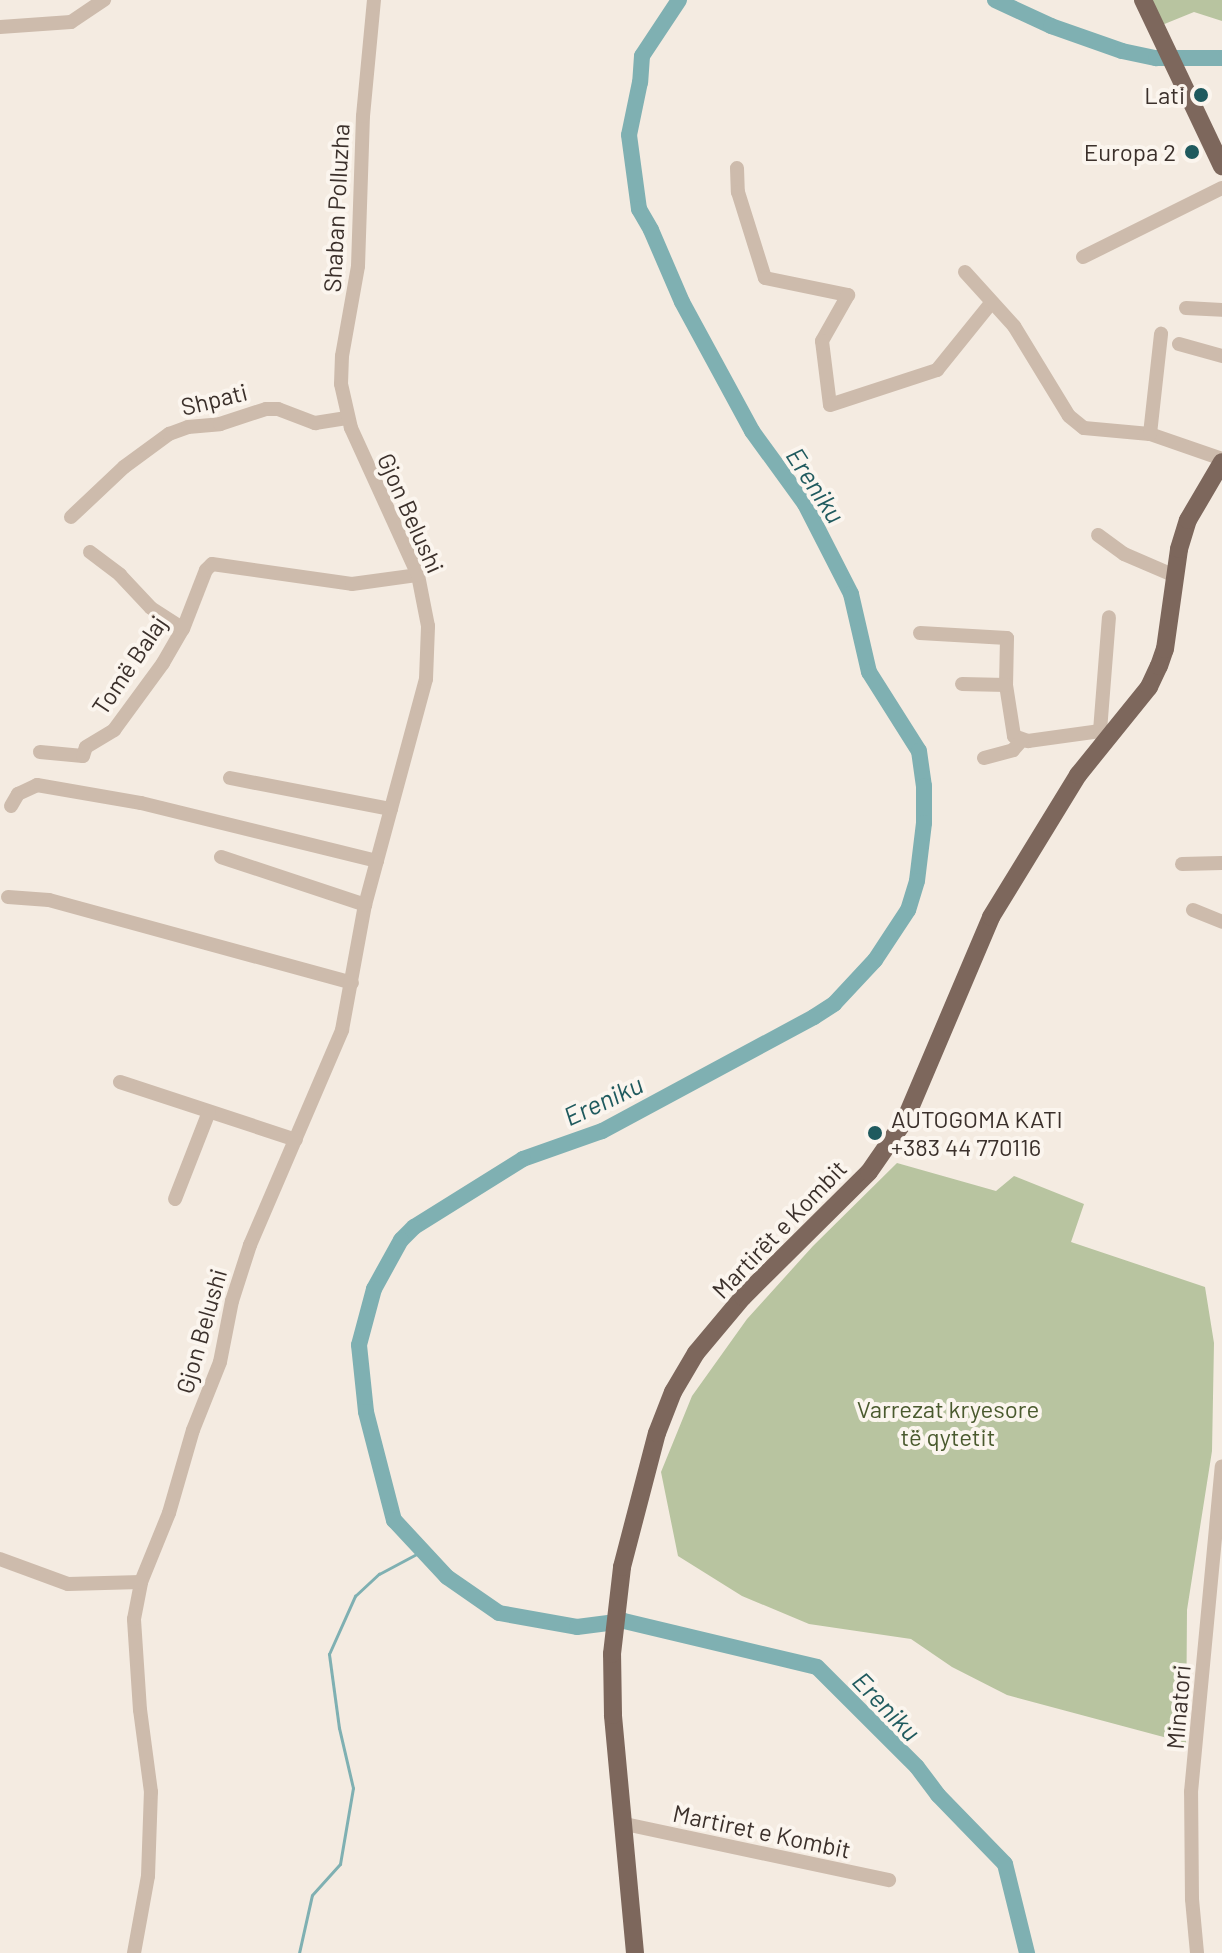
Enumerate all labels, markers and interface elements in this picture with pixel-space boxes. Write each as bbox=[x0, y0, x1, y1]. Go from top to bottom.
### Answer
place label: Lati bbox=[1144, 81, 1185, 109]
marker: Lati bbox=[1192, 86, 1210, 104]
street label: Shaban Polluzha bbox=[317, 123, 355, 293]
place label: Europa 2 bbox=[1084, 138, 1176, 166]
marker: Europa 2 bbox=[1183, 143, 1201, 161]
street label: Shpati bbox=[178, 377, 250, 421]
water label: Ereniku bbox=[780, 441, 852, 529]
street label: Gjon Belushi bbox=[372, 449, 450, 577]
street label: Tomë Balaj bbox=[85, 610, 173, 720]
water label: Ereniku bbox=[558, 1068, 648, 1132]
place label: AUTOGOMA KATI +383 44 770116 bbox=[891, 1105, 1063, 1161]
marker: AUTOGOMA KATI +383 44 770116 bbox=[866, 1124, 884, 1142]
street label: Martirët e Kombit bbox=[706, 1154, 852, 1304]
street label: Gjon Belushi bbox=[169, 1265, 233, 1397]
park label: Varrezat kryesore të qytetit bbox=[857, 1395, 1039, 1451]
street label: Minatori bbox=[1160, 1664, 1196, 1750]
water label: Ereniku bbox=[847, 1665, 927, 1747]
street label: Martiret e Kombit bbox=[671, 1798, 853, 1864]

